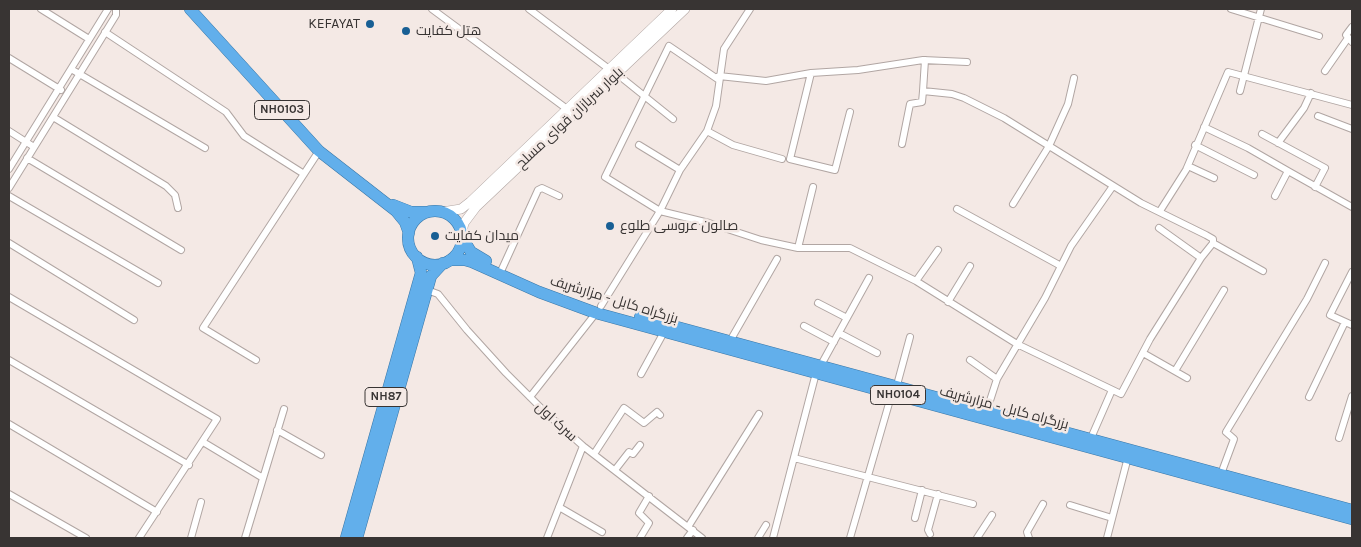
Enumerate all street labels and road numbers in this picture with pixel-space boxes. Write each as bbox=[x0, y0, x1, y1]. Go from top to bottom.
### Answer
street label: بلوار سربازان قوای مسلح bbox=[513, 64, 627, 172]
road number: NH0103 bbox=[254, 100, 310, 120]
street label: بزرگراه کابل - مزارشریف bbox=[548, 273, 680, 327]
street label: بزرگراه کابل - مزارشریف bbox=[938, 383, 1070, 433]
road number: NH0104 bbox=[870, 386, 926, 404]
road number: NH87 bbox=[365, 388, 407, 407]
street label: سرک اول bbox=[532, 399, 580, 445]

